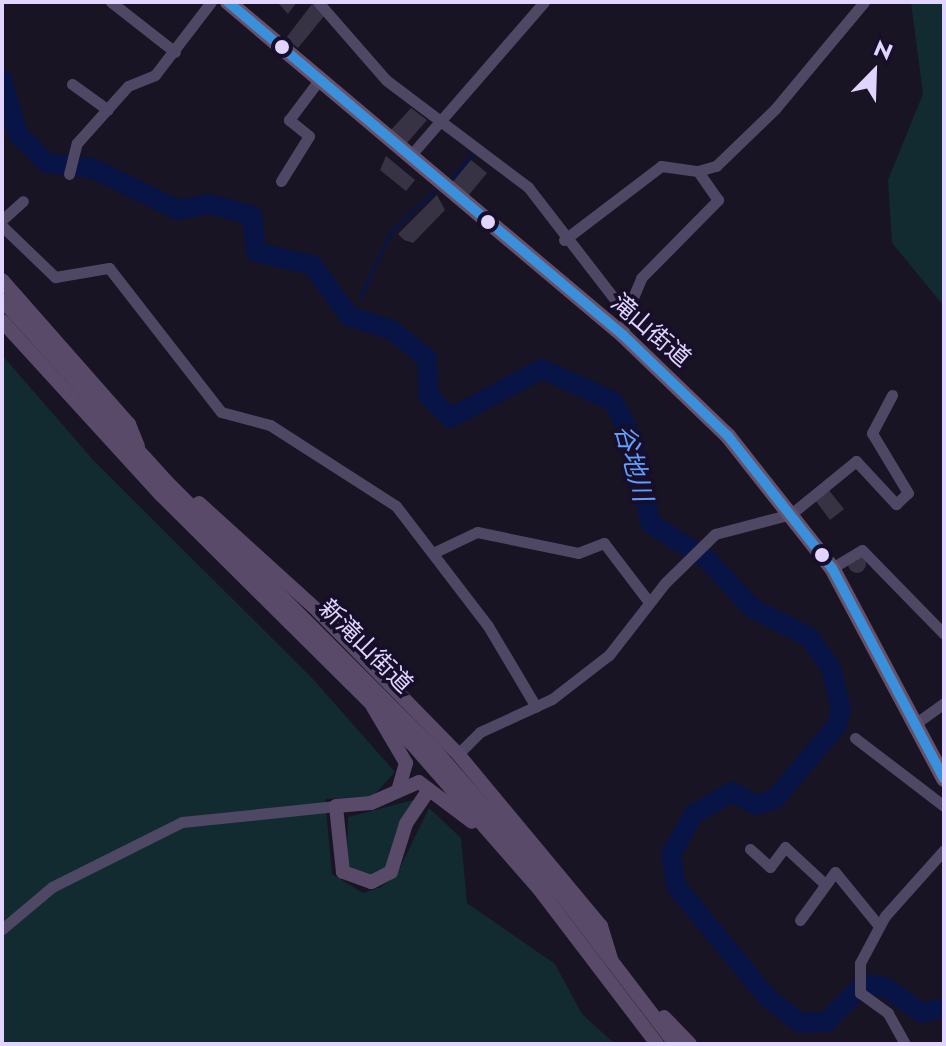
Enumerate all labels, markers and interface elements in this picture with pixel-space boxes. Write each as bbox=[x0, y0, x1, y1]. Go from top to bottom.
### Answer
north arrow bbox=[834, 32, 914, 112]
text: N bbox=[869, 32, 898, 68]
unlabelled marker bbox=[274, 39, 290, 55]
unlabelled marker bbox=[480, 214, 496, 230]
street label: 滝山街道 bbox=[605, 288, 697, 372]
water label: 谷地川 bbox=[608, 421, 658, 505]
unlabelled marker bbox=[814, 547, 830, 563]
street label: 新滝山街道 bbox=[313, 593, 419, 699]

